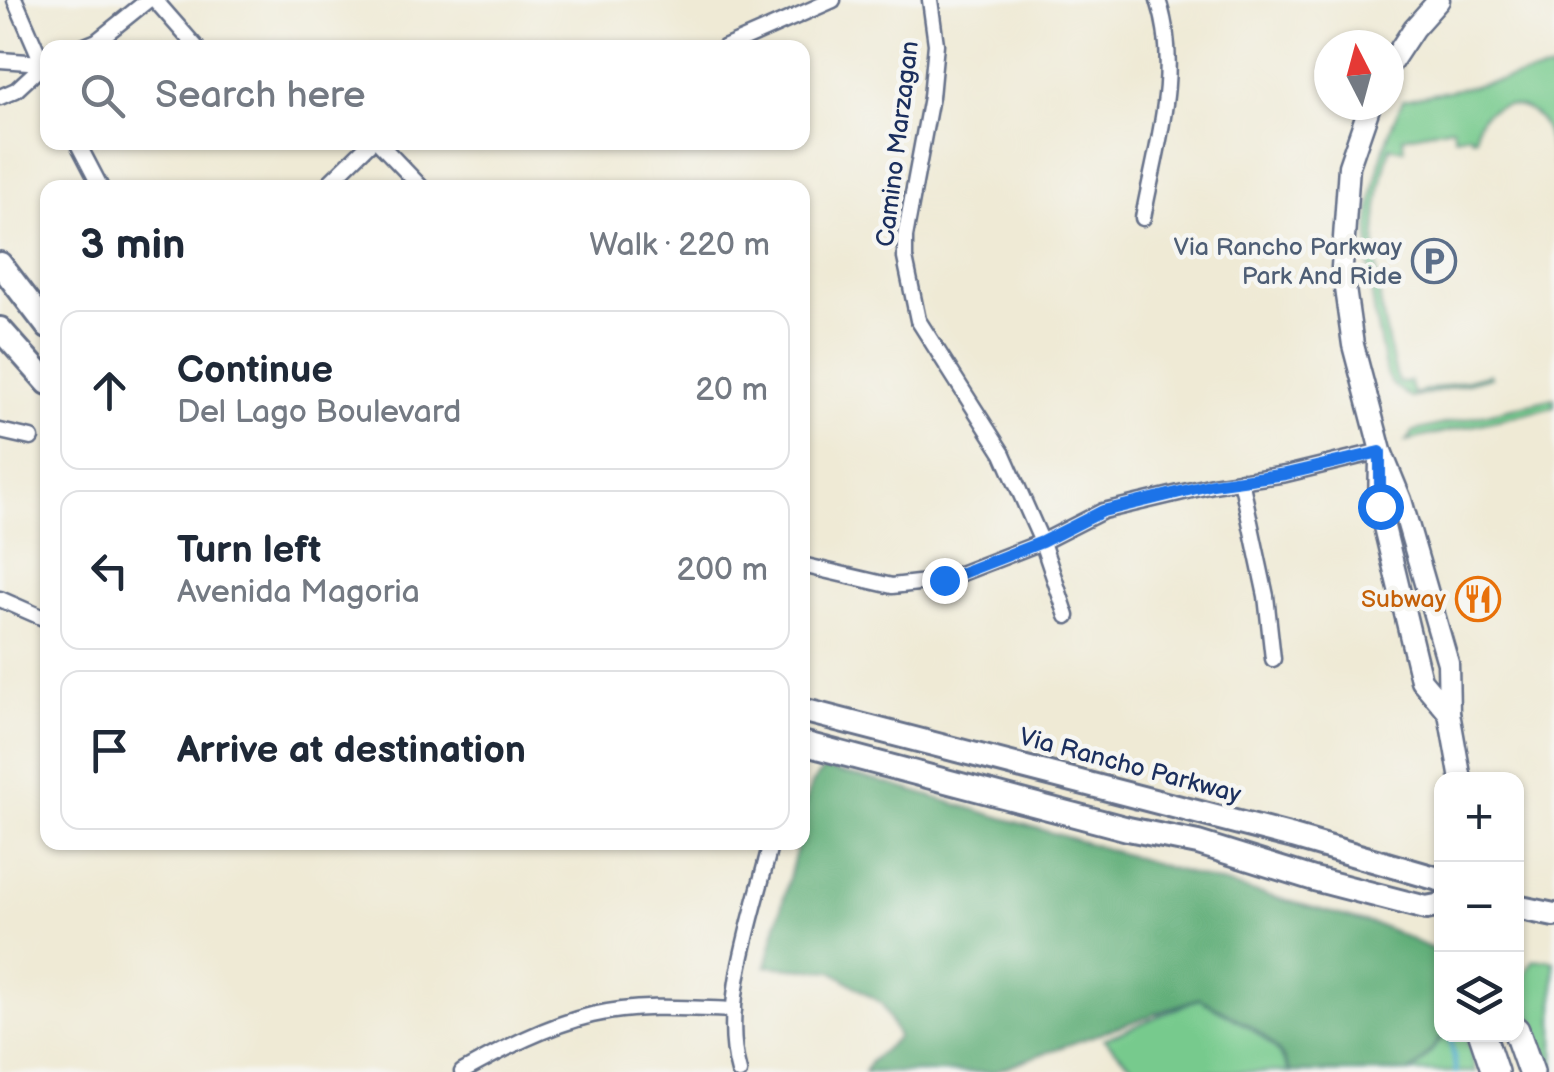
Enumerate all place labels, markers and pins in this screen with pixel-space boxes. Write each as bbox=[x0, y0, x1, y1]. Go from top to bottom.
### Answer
place label: Via Rancho Parkway Park And Ride bbox=[1173, 232, 1403, 292]
parking icon: Via Rancho Parkway Park And Ride bbox=[1411, 238, 1457, 284]
restaurant icon: Subway bbox=[1455, 576, 1501, 622]
place label: Subway bbox=[1361, 584, 1447, 615]

